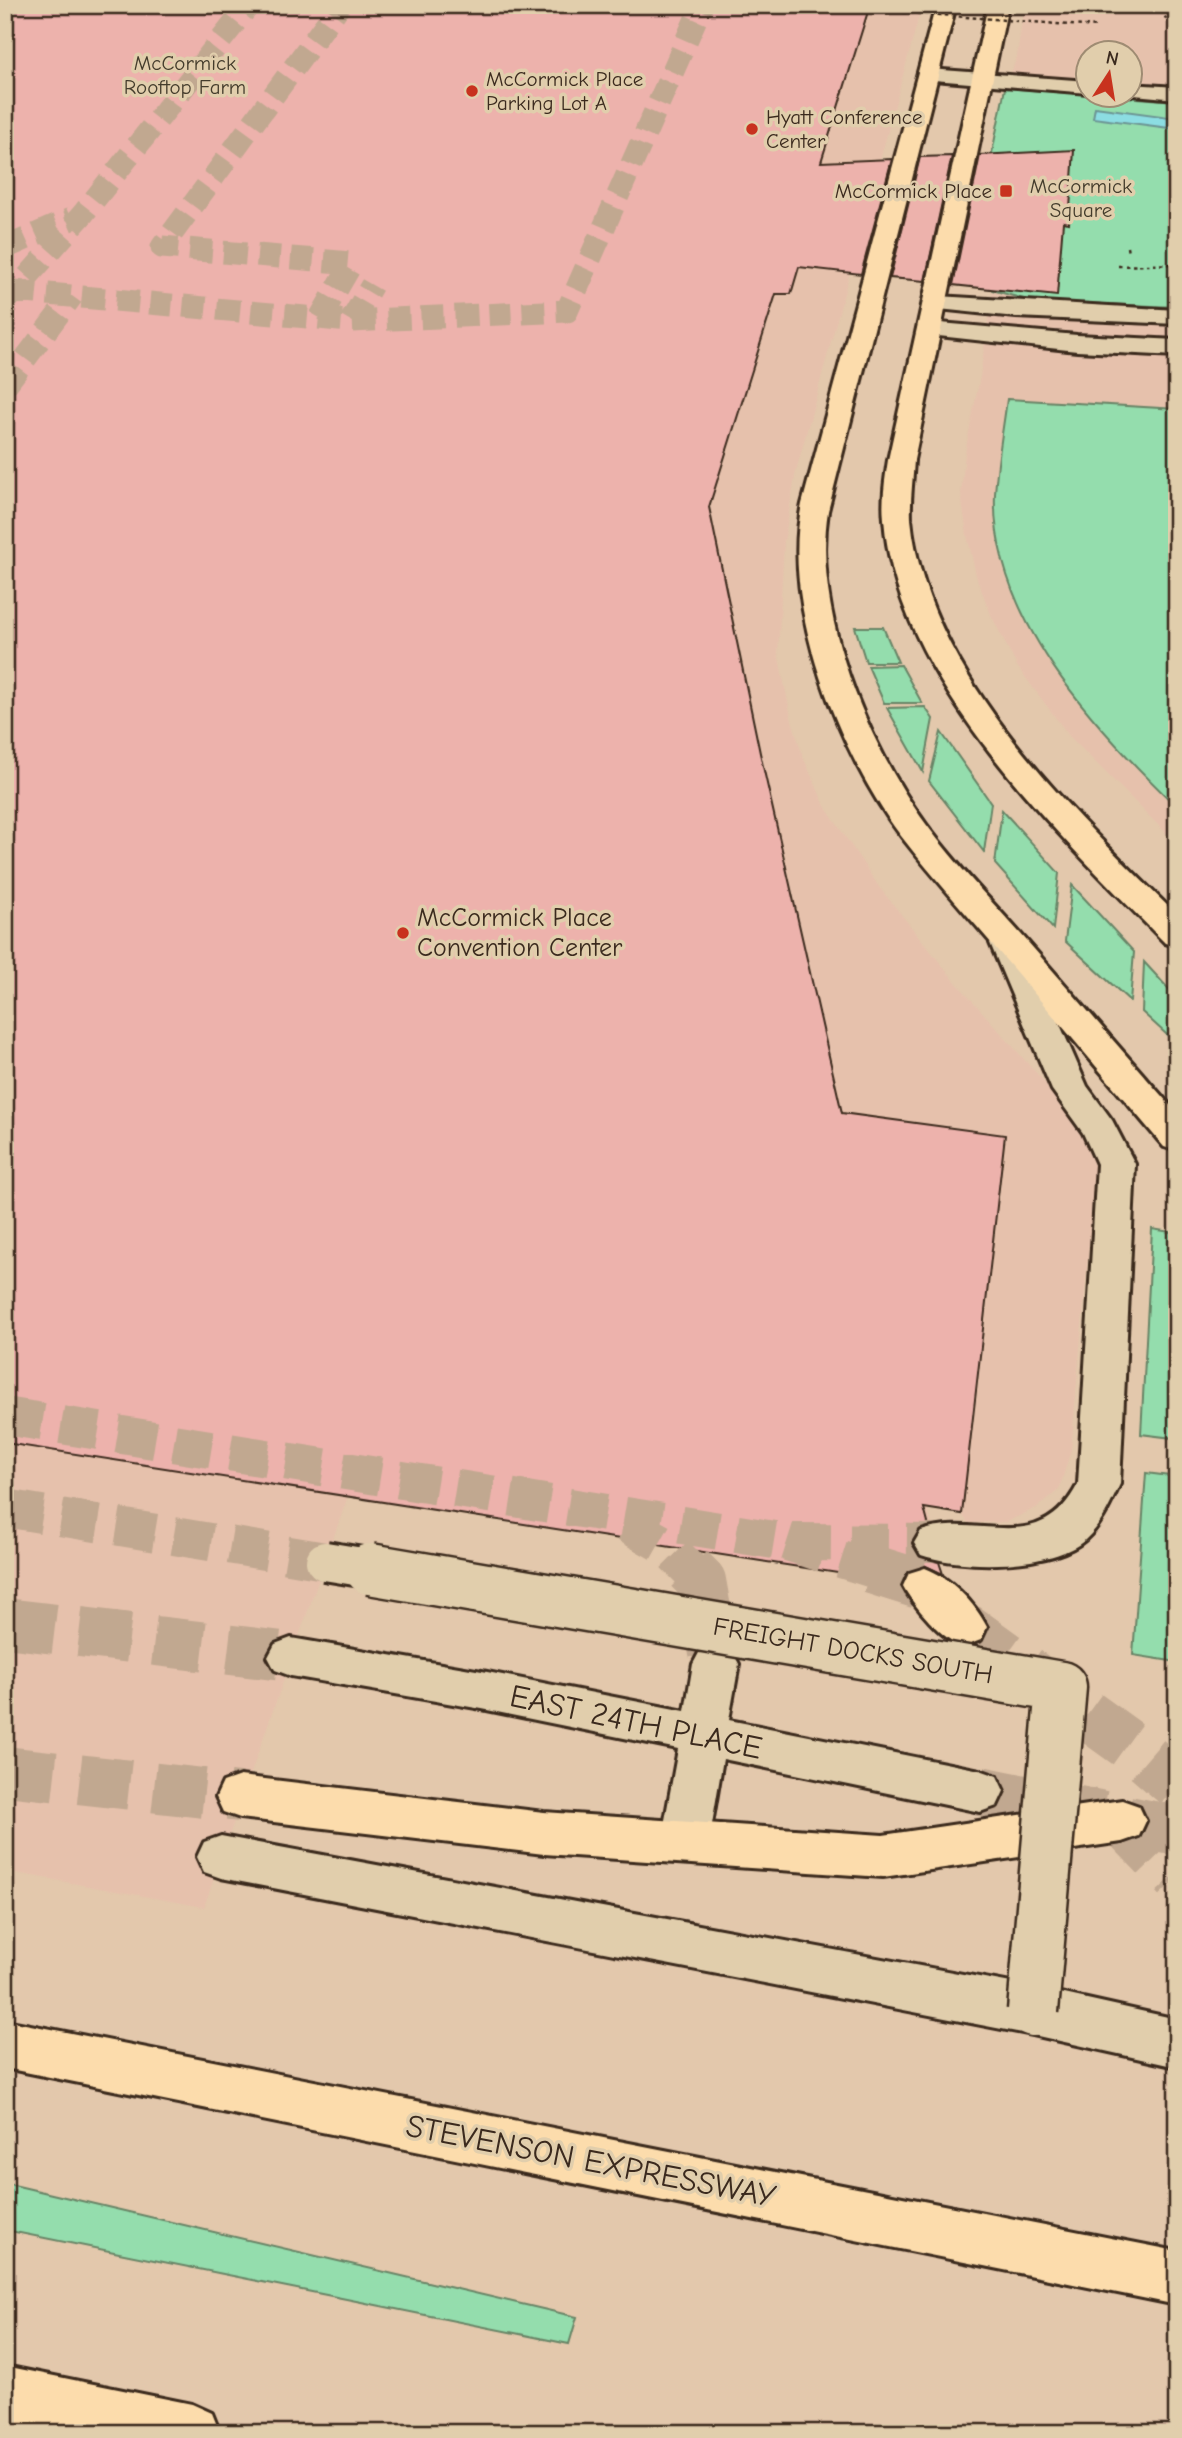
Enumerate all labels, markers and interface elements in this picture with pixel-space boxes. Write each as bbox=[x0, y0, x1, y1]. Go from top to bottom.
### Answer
north arrow bbox=[1074, 38, 1144, 108]
text: N bbox=[1104, 46, 1121, 70]
park label: McCormick Rooftop Farm bbox=[124, 51, 246, 99]
place label: McCormick Place Parking Lot A bbox=[486, 67, 643, 115]
marker: McCormick Place Parking Lot A bbox=[464, 83, 480, 99]
place label: Hyatt Conference Center bbox=[766, 105, 922, 153]
marker: Hyatt Conference Center bbox=[744, 121, 760, 137]
park label: McCormick Square bbox=[1030, 174, 1132, 222]
place label: McCormick Place bbox=[835, 179, 992, 203]
marker: McCormick Place bbox=[998, 183, 1014, 199]
place label: McCormick Place Convention Center bbox=[417, 903, 623, 963]
marker: McCormick Place Convention Center bbox=[395, 925, 411, 941]
street label: FREIGHT DOCKS SOUTH bbox=[711, 1612, 995, 1690]
street label: EAST 24TH PLACE bbox=[507, 1677, 765, 1767]
street label: STEVENSON EXPRESSWAY bbox=[403, 2107, 779, 2215]

